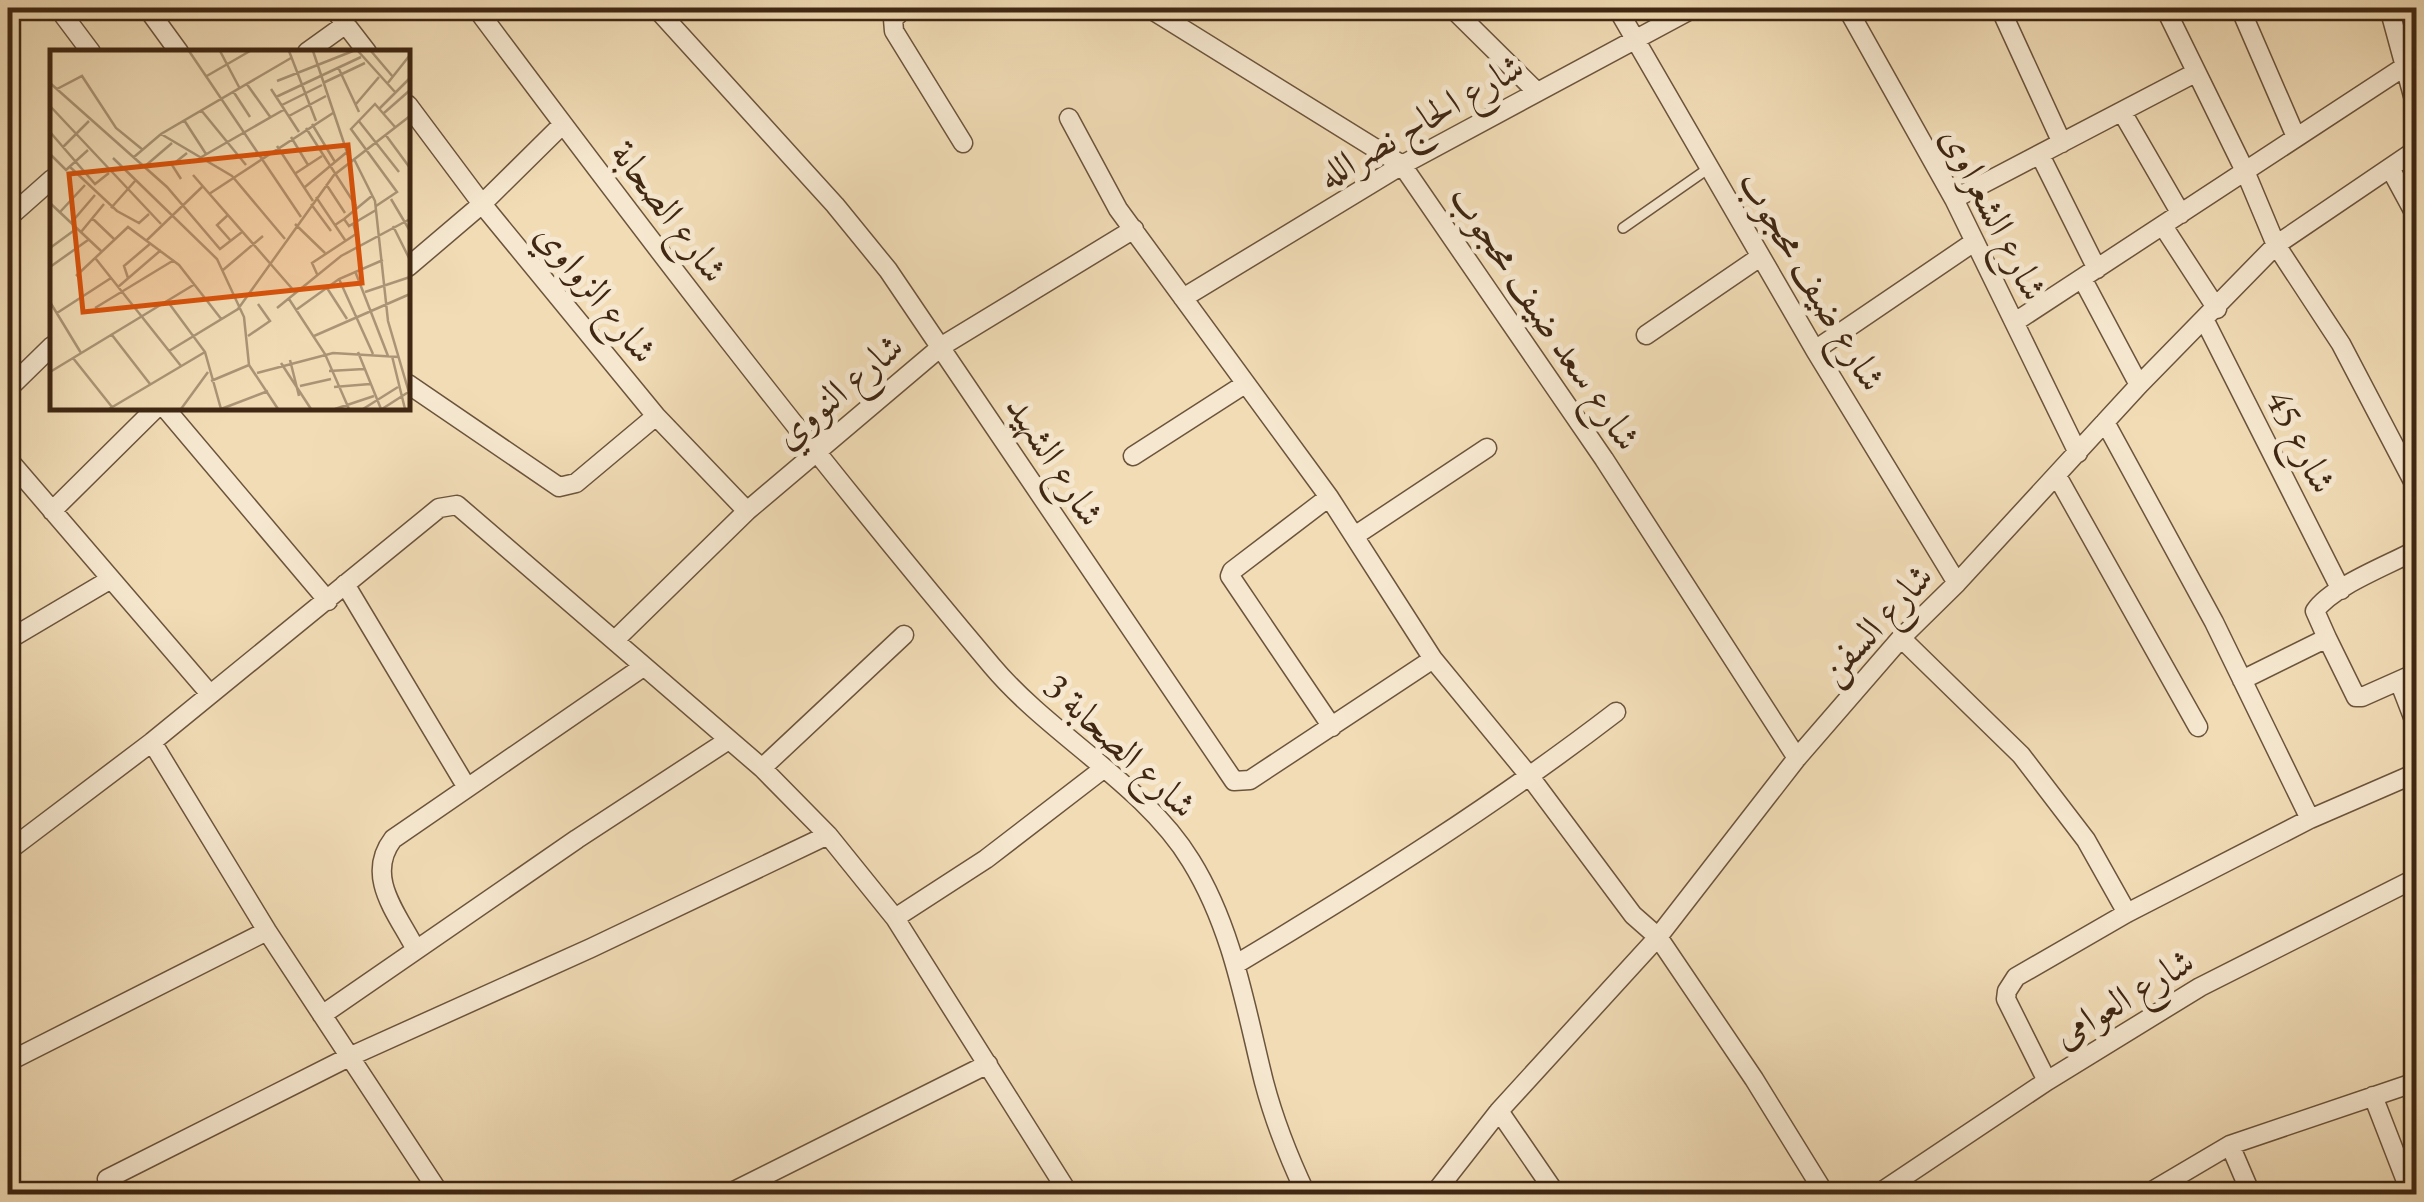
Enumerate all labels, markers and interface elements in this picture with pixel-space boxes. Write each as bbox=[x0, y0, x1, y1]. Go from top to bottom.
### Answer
street label: شارع الحاج نصرالله bbox=[1308, 41, 1537, 208]
inset map bbox=[50, 50, 410, 410]
street label: شارع الشعراوى bbox=[1924, 117, 2060, 312]
street label: شارع الصحابة bbox=[595, 130, 740, 296]
street label: شارع ضيف محجوب bbox=[1722, 160, 1898, 403]
street label: شارع سعد ضيف محجوب bbox=[1433, 175, 1653, 463]
street label: شارع الزواوي bbox=[519, 211, 669, 377]
street label: شارع النووي bbox=[763, 321, 918, 464]
street label: شارع 45 bbox=[2249, 381, 2349, 504]
street label: شارع الشهيد bbox=[989, 385, 1117, 539]
street label: شارع السفن bbox=[1807, 552, 1948, 699]
street label: شارع الصحابة 3 bbox=[1029, 661, 1208, 834]
street label: شارع العوامى bbox=[2043, 936, 2206, 1064]

